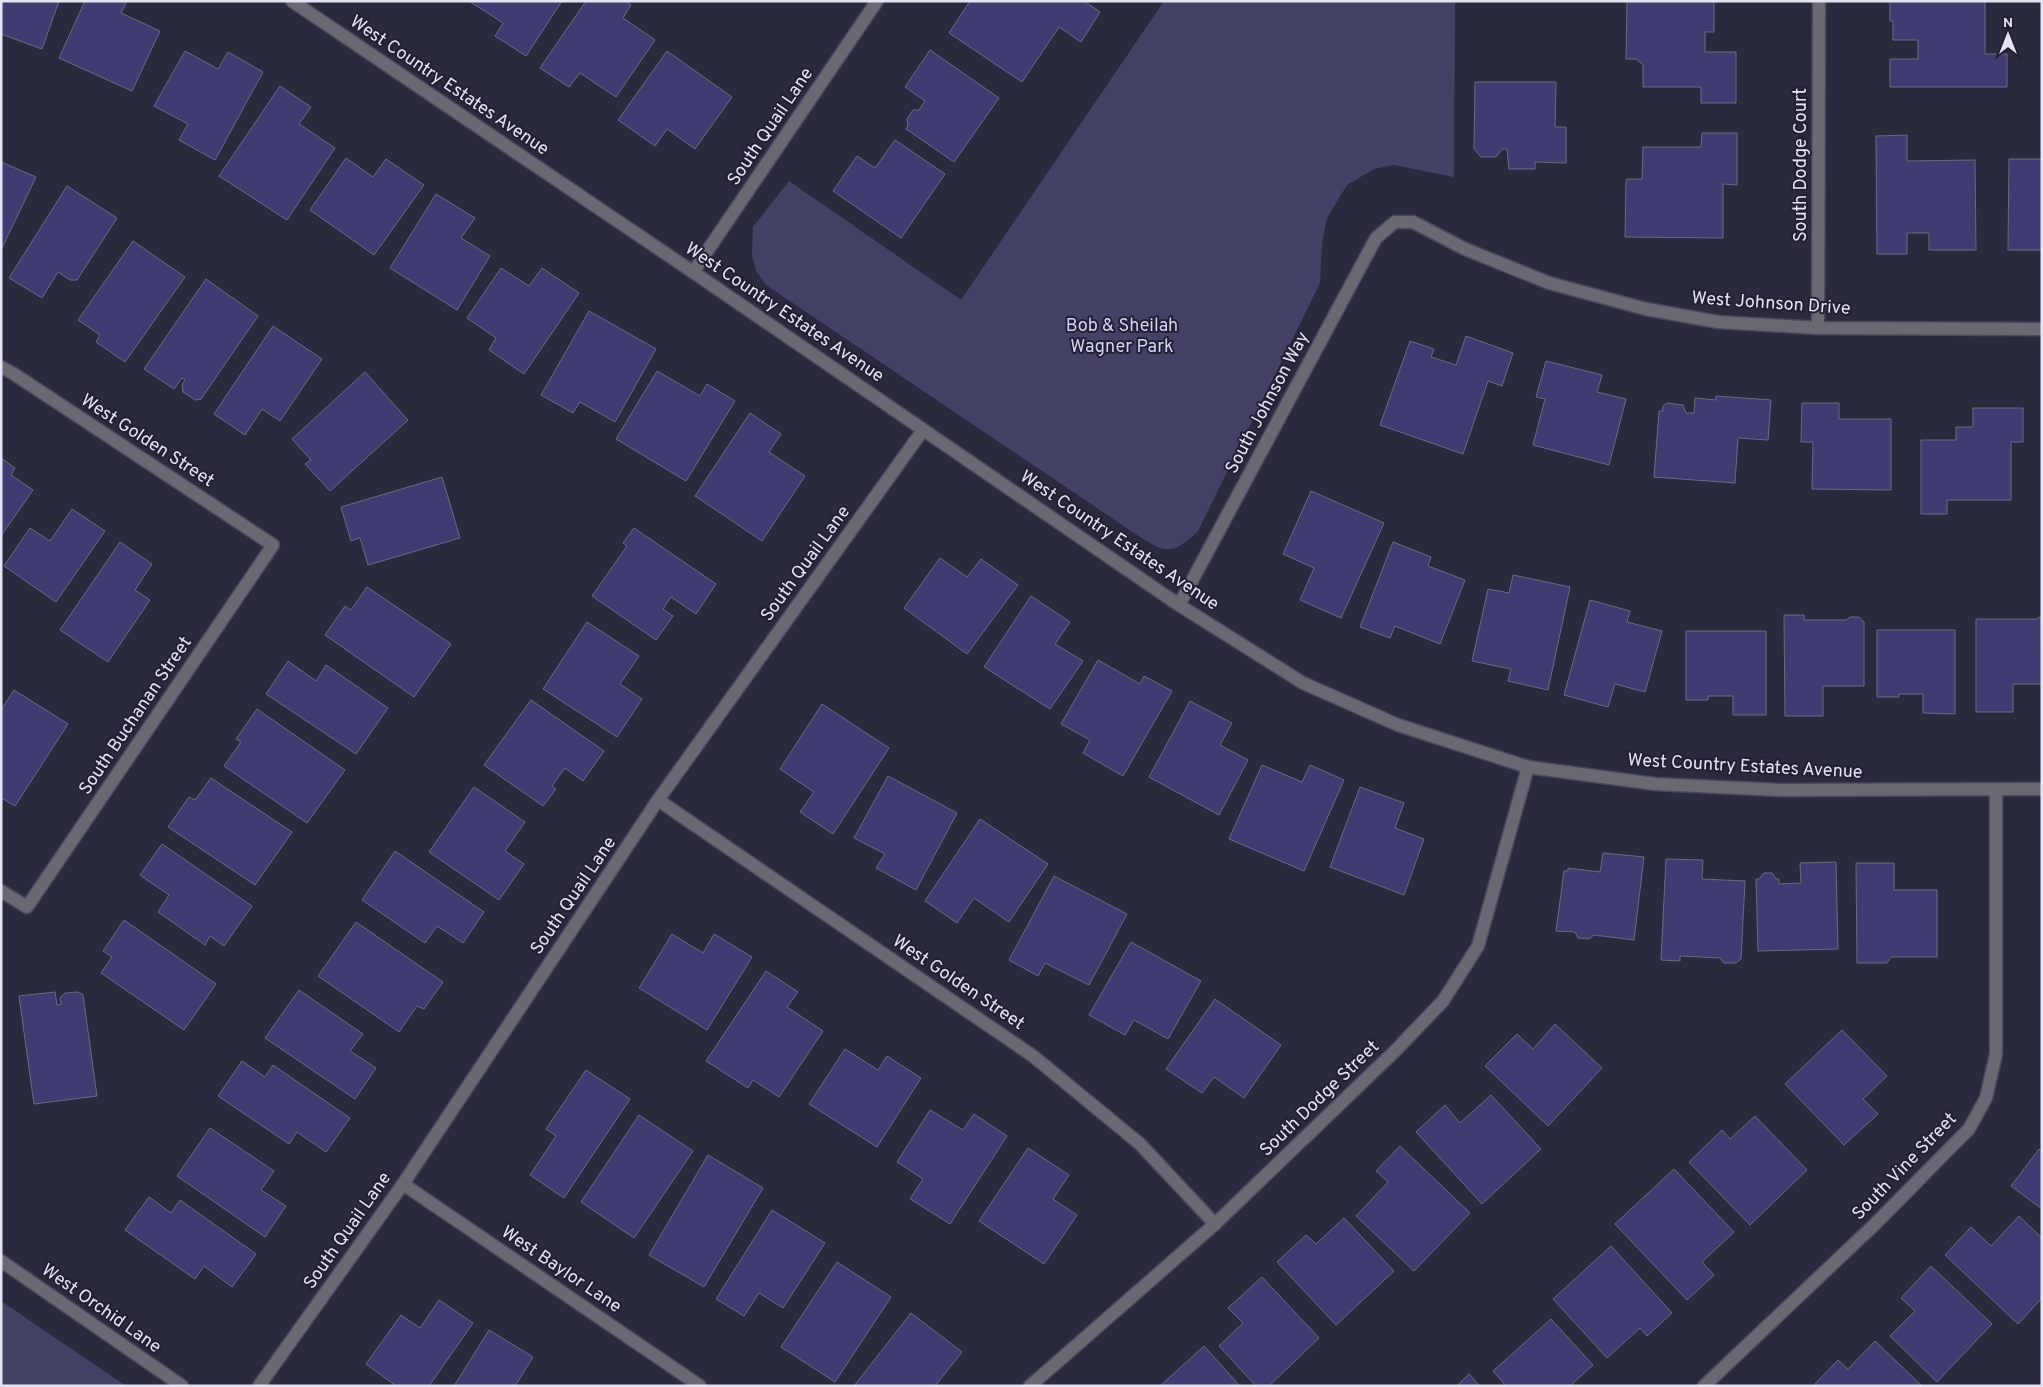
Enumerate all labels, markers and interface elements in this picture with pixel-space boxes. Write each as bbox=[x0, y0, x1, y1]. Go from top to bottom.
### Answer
north arrow bbox=[1983, 10, 2033, 60]
street label: West Country Estates Avenue bbox=[345, 11, 553, 161]
text: N bbox=[2003, 15, 2013, 32]
street label: South Quail Lane bbox=[723, 63, 819, 191]
street label: South Dodge Court bbox=[1790, 88, 1813, 242]
street label: West Country Estates Avenue bbox=[680, 238, 888, 388]
street label: West Johnson Drive bbox=[1691, 287, 1851, 321]
park label: Bob & Sheilah Wagner Park bbox=[1066, 315, 1178, 359]
street label: South Johnson Way bbox=[1221, 328, 1315, 478]
street label: West Golden Street bbox=[76, 389, 218, 493]
street label: West Country Estates Avenue bbox=[1015, 466, 1223, 616]
street label: South Quail Lane bbox=[756, 502, 856, 626]
street label: South Buchanan Street bbox=[74, 632, 198, 800]
street label: West Country Estates Avenue bbox=[1627, 749, 1863, 785]
street label: South Quail Lane bbox=[526, 832, 622, 960]
street label: West Golden Street bbox=[887, 930, 1029, 1036]
street label: South Dodge Street bbox=[1255, 1036, 1385, 1162]
street label: South Vine Street bbox=[1848, 1108, 1962, 1226]
street label: South Quail Lane bbox=[299, 1168, 397, 1294]
street label: West Baylor Lane bbox=[496, 1221, 626, 1319]
street label: West Orchid Lane bbox=[37, 1259, 165, 1359]

